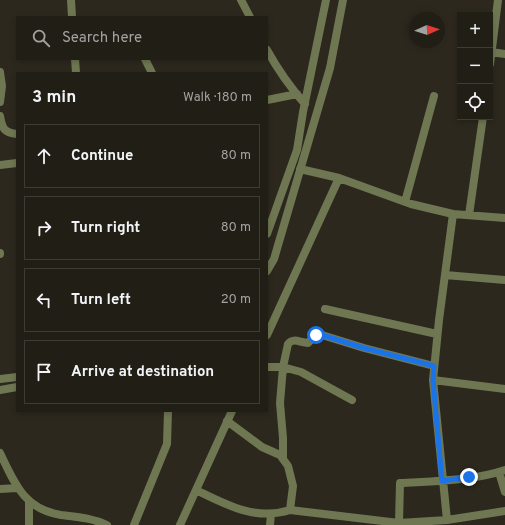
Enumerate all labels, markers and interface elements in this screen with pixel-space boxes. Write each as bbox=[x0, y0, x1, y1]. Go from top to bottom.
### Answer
north arrow bbox=[409, 12, 445, 48]
map controls bbox=[457, 12, 493, 120]
button: + bbox=[457, 12, 493, 48]
search box bbox=[16, 16, 268, 60]
icon: search bbox=[30, 27, 52, 49]
text: Search here bbox=[62, 29, 142, 48]
button: − bbox=[457, 48, 493, 84]
button: locate bbox=[457, 84, 493, 120]
text: 3 min bbox=[32, 87, 76, 109]
text: Walk · 180 m bbox=[183, 90, 252, 106]
icon: ahead bbox=[33, 145, 55, 167]
text: Continue bbox=[71, 147, 133, 166]
text: 80 m bbox=[221, 148, 251, 164]
icon: right bbox=[33, 217, 55, 239]
text: Turn right bbox=[71, 219, 140, 238]
text: 80 m bbox=[221, 220, 251, 236]
icon: left bbox=[33, 289, 55, 311]
text: Turn left bbox=[71, 291, 131, 310]
text: 20 m bbox=[221, 292, 251, 308]
route start bbox=[307, 326, 325, 344]
icon: arrive bbox=[33, 361, 55, 383]
text: Arrive at destination bbox=[71, 363, 214, 382]
route end bbox=[460, 468, 478, 486]

